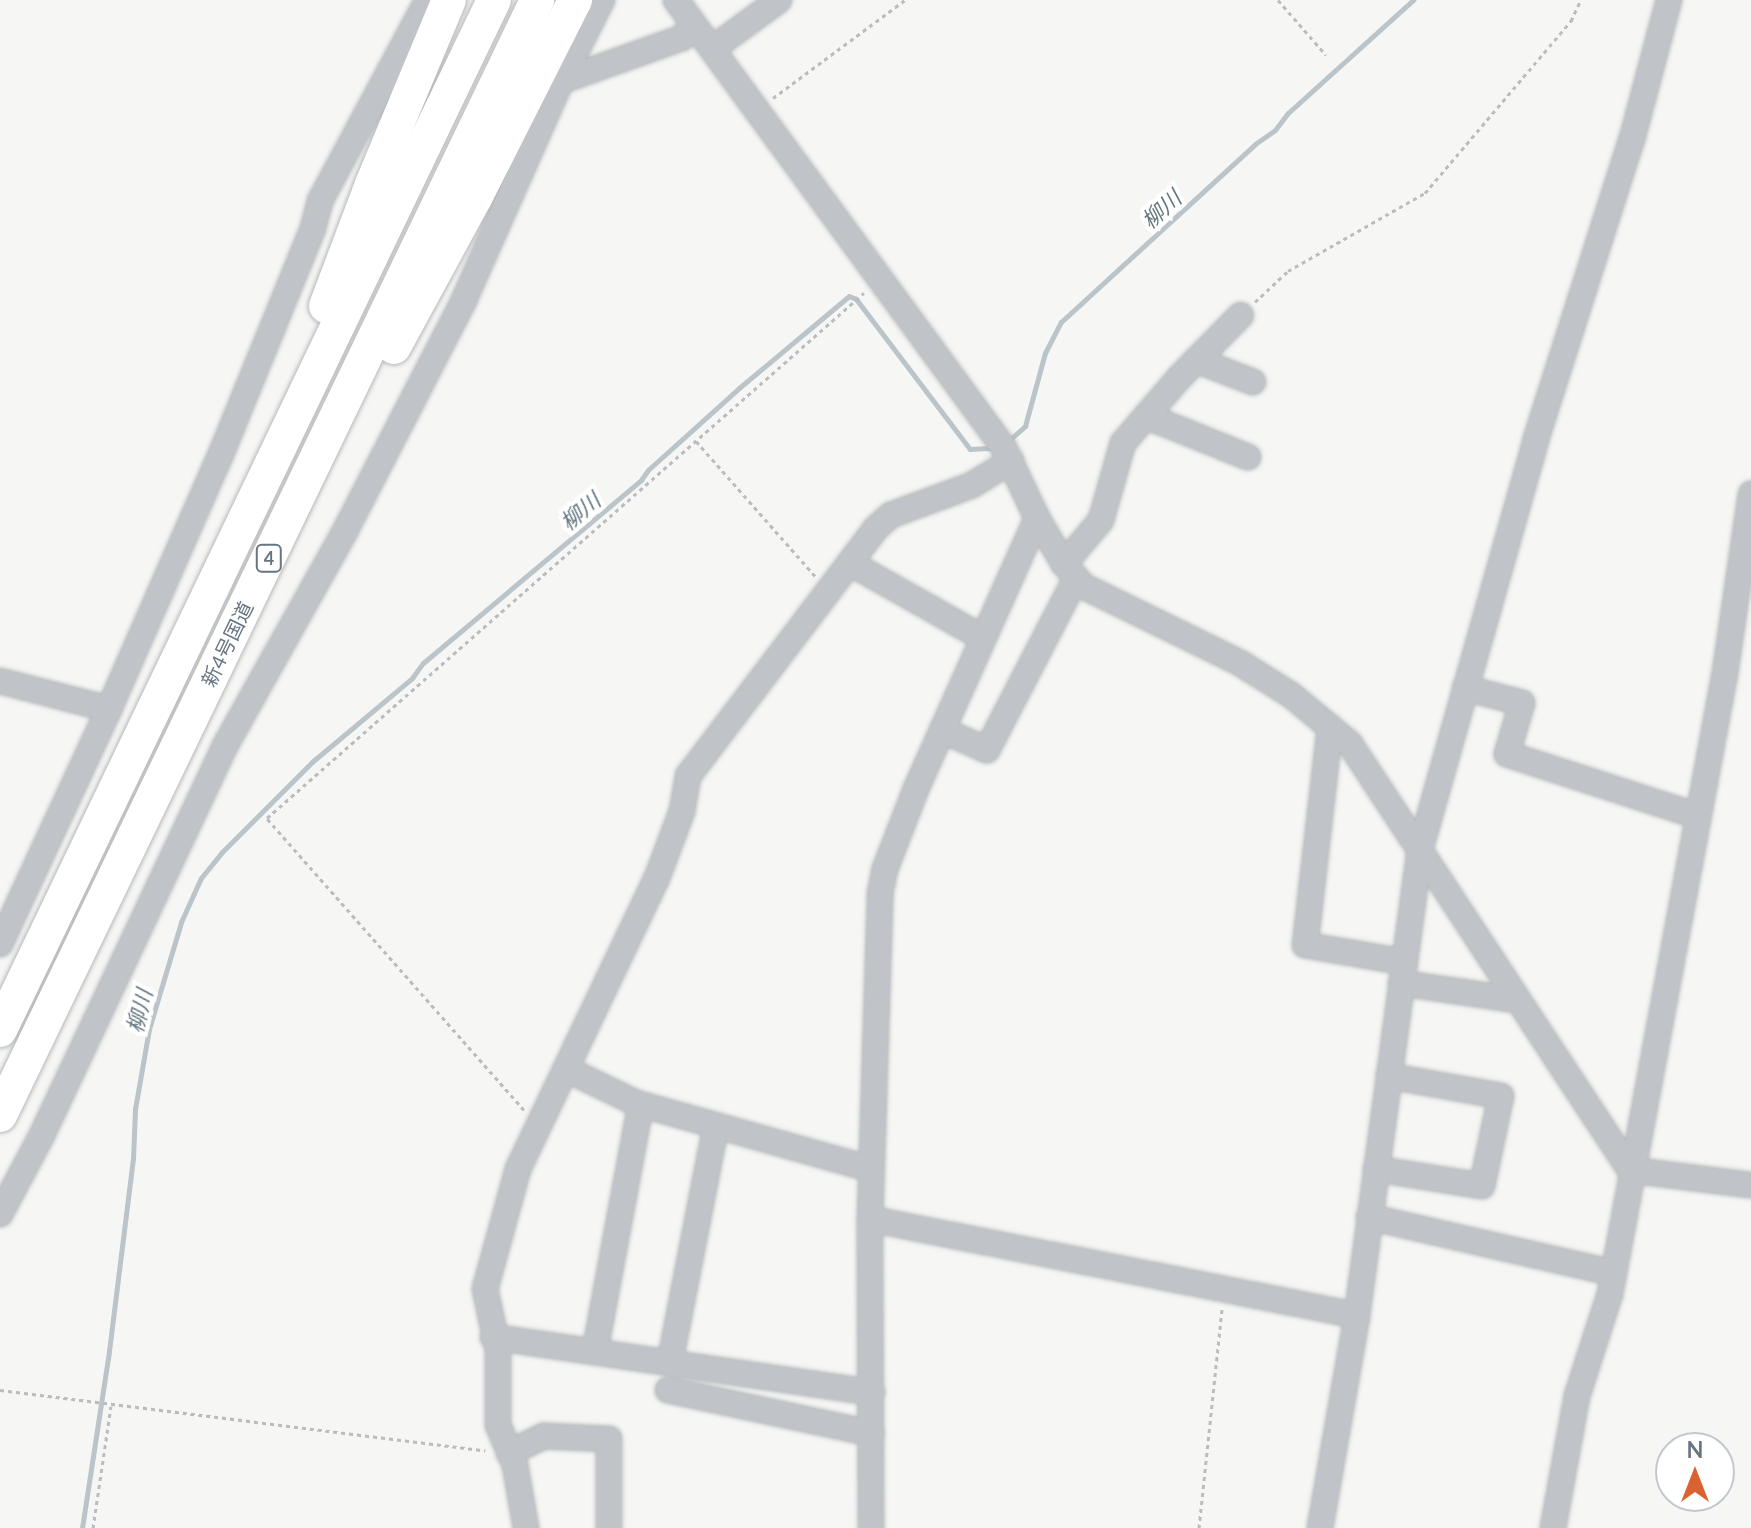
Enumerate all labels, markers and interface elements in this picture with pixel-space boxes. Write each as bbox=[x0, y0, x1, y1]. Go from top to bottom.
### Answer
water label: 柳川 bbox=[1136, 184, 1186, 234]
water label: 柳川 bbox=[555, 487, 605, 535]
road number: 4 bbox=[255, 544, 283, 572]
street label: 新4号国道 bbox=[196, 598, 258, 690]
water label: 柳川 bbox=[121, 986, 157, 1036]
north arrow bbox=[1655, 1432, 1735, 1512]
text: N bbox=[1687, 1436, 1703, 1463]

